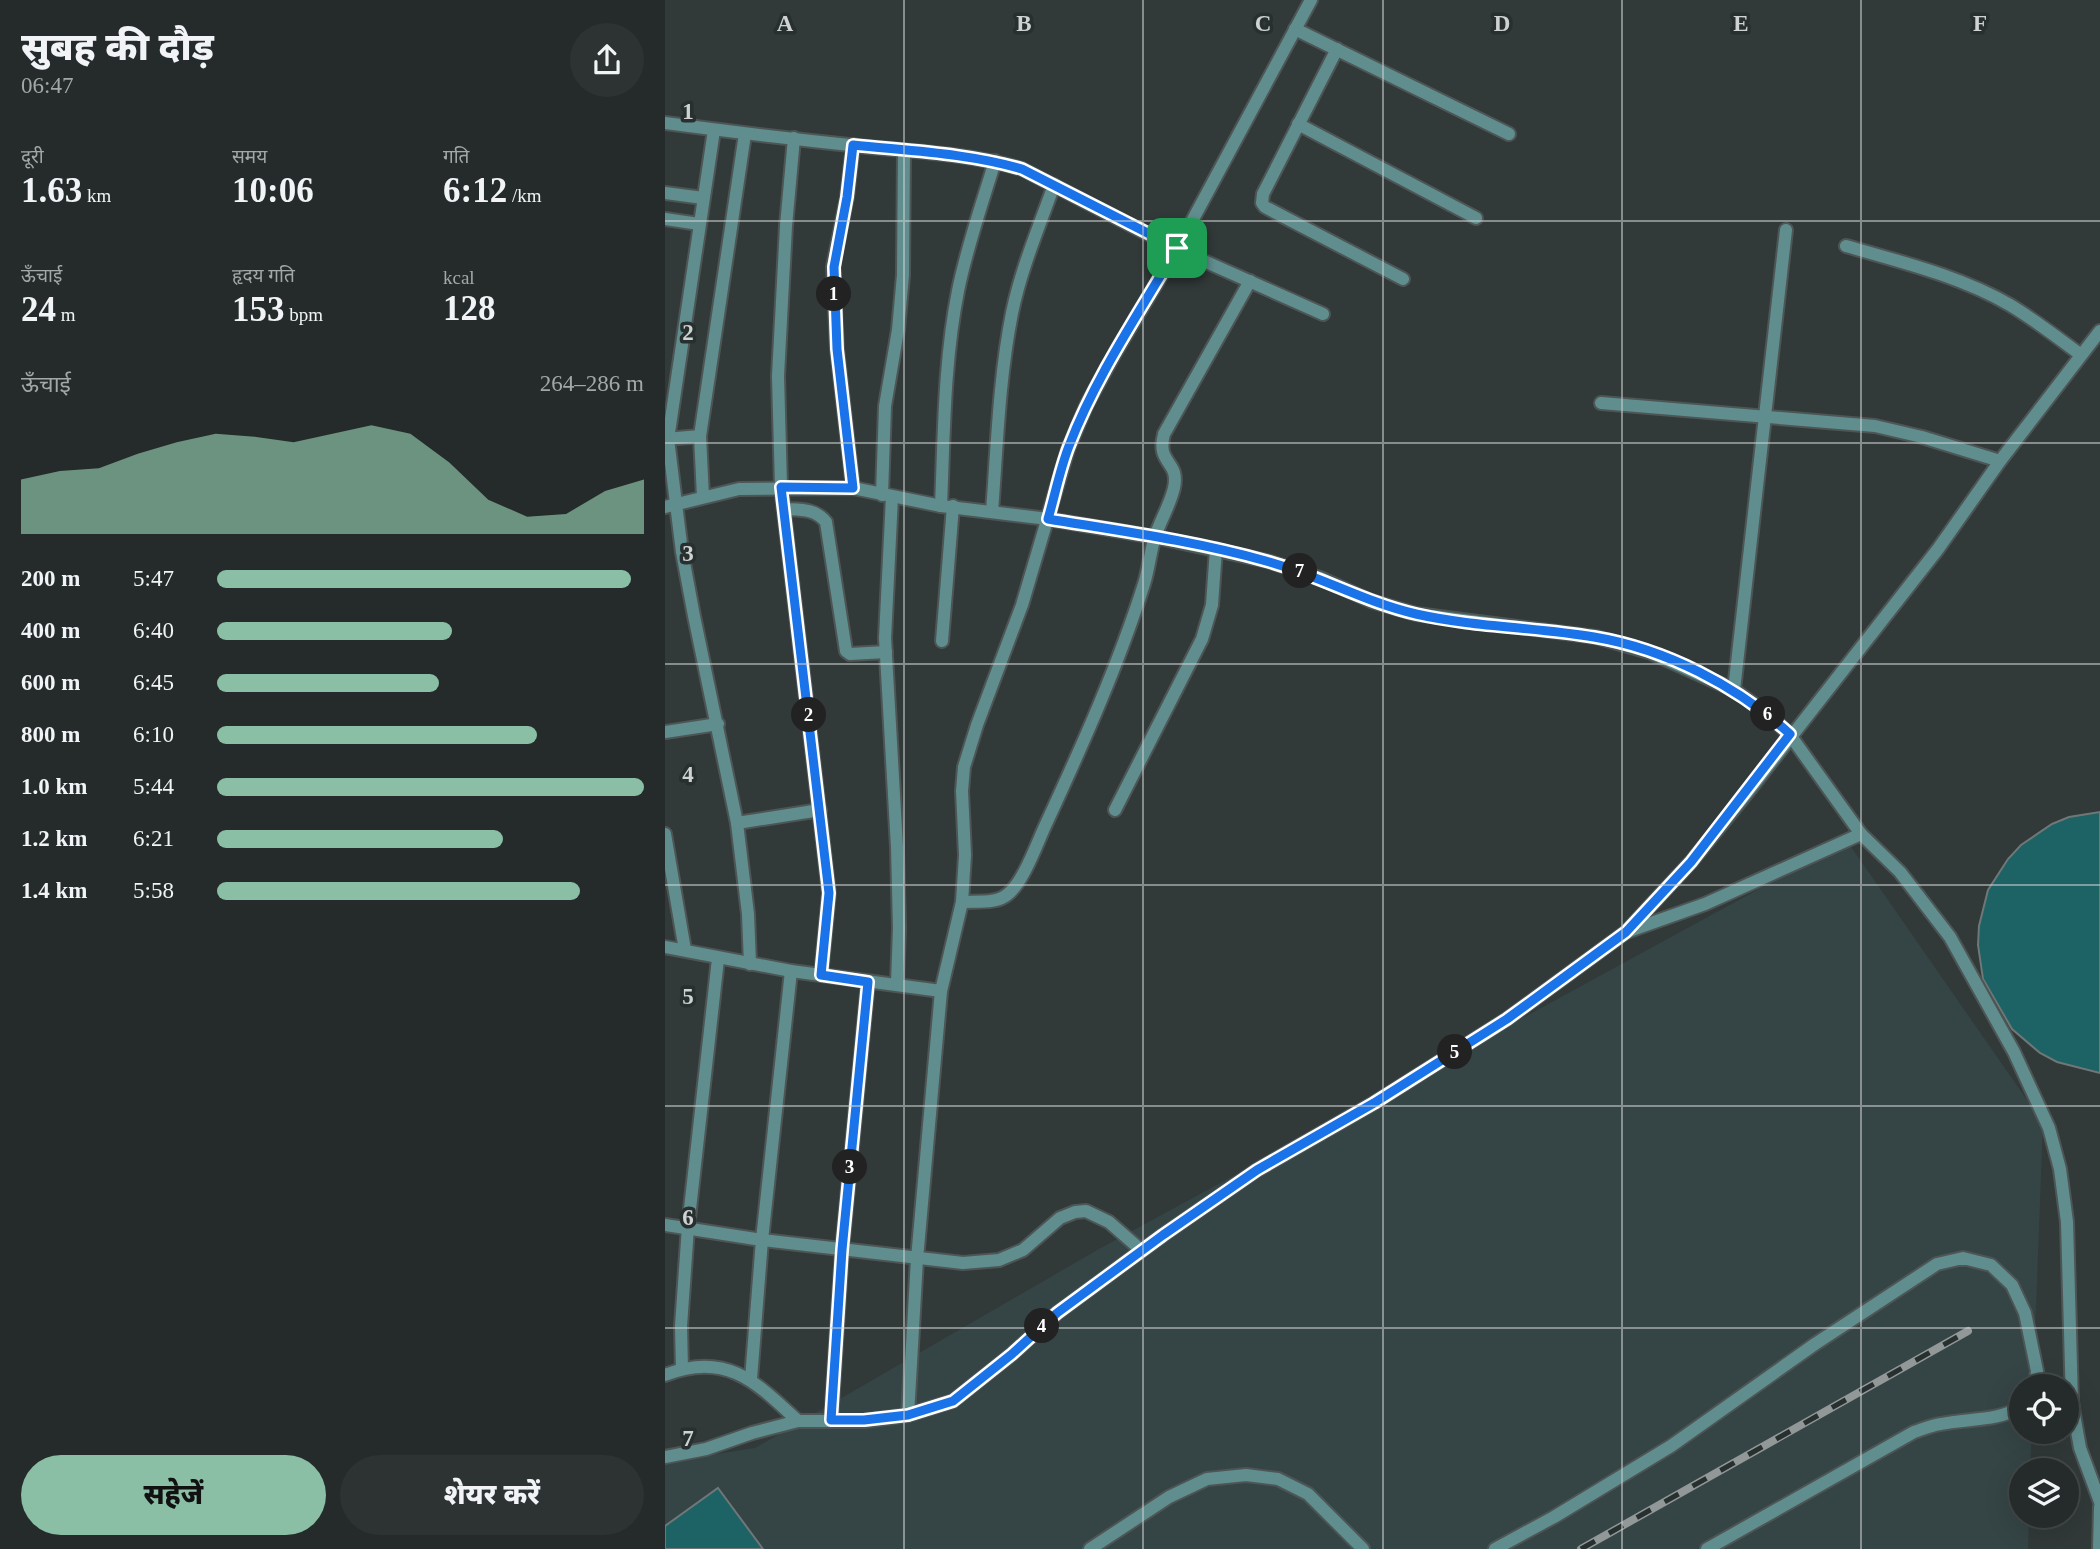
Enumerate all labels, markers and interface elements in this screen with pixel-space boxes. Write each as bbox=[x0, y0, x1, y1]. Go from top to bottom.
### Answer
text: A bbox=[777, 11, 794, 36]
text: B bbox=[1016, 11, 1032, 36]
text: C bbox=[1255, 11, 1271, 36]
text: D bbox=[1494, 11, 1510, 36]
text: E bbox=[1733, 11, 1749, 36]
text: F bbox=[1973, 11, 1987, 36]
button: share bbox=[570, 23, 644, 97]
text: सुबह की दौड़ bbox=[21, 26, 214, 68]
text: 06:47 bbox=[21, 73, 73, 98]
text: 1 bbox=[682, 99, 694, 124]
text: दूरी bbox=[21, 146, 44, 167]
text: समय bbox=[232, 146, 267, 167]
text: गति bbox=[443, 146, 469, 167]
text: 1.63 bbox=[21, 171, 82, 210]
text: 10:06 bbox=[232, 171, 314, 210]
text: 6:12 bbox=[443, 171, 507, 210]
text: km bbox=[82, 185, 111, 206]
text: /km bbox=[507, 185, 541, 206]
pin bbox=[1147, 218, 1207, 278]
icon: arrive bbox=[1158, 229, 1196, 267]
text: ऊँचाई bbox=[21, 265, 62, 286]
text: हृदय गति bbox=[232, 265, 295, 286]
text: kcal bbox=[443, 267, 475, 288]
pin: 1 bbox=[817, 276, 851, 312]
text: 1 bbox=[829, 283, 838, 304]
text: 128 bbox=[443, 289, 496, 328]
text: 24 bbox=[21, 290, 56, 329]
text: 153 bbox=[232, 290, 285, 329]
text: m bbox=[56, 304, 76, 325]
text: bpm bbox=[285, 304, 323, 325]
text: 2 bbox=[682, 320, 694, 345]
text: 264–286 m bbox=[540, 371, 644, 396]
text: ऊँचाई bbox=[21, 372, 71, 397]
text: 3 bbox=[682, 541, 694, 566]
pin: 7 bbox=[1283, 554, 1317, 588]
text: 7 bbox=[1295, 560, 1304, 581]
text: 200 m bbox=[21, 566, 80, 591]
text: 5:47 bbox=[133, 566, 174, 591]
text: 400 m bbox=[21, 618, 80, 643]
text: 6:40 bbox=[133, 618, 174, 643]
text: 600 m bbox=[21, 670, 80, 695]
text: 6:45 bbox=[133, 670, 174, 695]
pin: 6 bbox=[1751, 696, 1785, 732]
pin: 2 bbox=[792, 698, 827, 732]
text: 6 bbox=[1763, 703, 1772, 724]
text: 2 bbox=[804, 704, 813, 725]
text: 800 m bbox=[21, 722, 80, 747]
text: 6:10 bbox=[133, 722, 174, 747]
text: 4 bbox=[682, 762, 694, 787]
text: 1.0 km bbox=[21, 774, 87, 799]
text: 5:44 bbox=[133, 774, 174, 799]
text: 1.2 km bbox=[21, 826, 87, 851]
text: 6:21 bbox=[133, 826, 174, 851]
text: 1.4 km bbox=[21, 878, 87, 903]
text: 5:58 bbox=[133, 878, 174, 903]
text: 5 bbox=[682, 984, 694, 1009]
pin: 5 bbox=[1437, 1034, 1473, 1070]
text: 5 bbox=[1450, 1041, 1459, 1062]
pin: 3 bbox=[833, 1150, 867, 1184]
text: 3 bbox=[845, 1156, 854, 1177]
text: 6 bbox=[682, 1205, 694, 1230]
pin: 4 bbox=[1025, 1308, 1059, 1344]
text: 4 bbox=[1037, 1315, 1046, 1336]
map controls bbox=[2009, 1374, 2079, 1528]
button: locate bbox=[2009, 1374, 2079, 1444]
text: 7 bbox=[682, 1426, 694, 1451]
button: सहेजें bbox=[21, 1455, 326, 1535]
button: शेयर करें bbox=[340, 1455, 644, 1535]
button: layers bbox=[2009, 1458, 2079, 1528]

